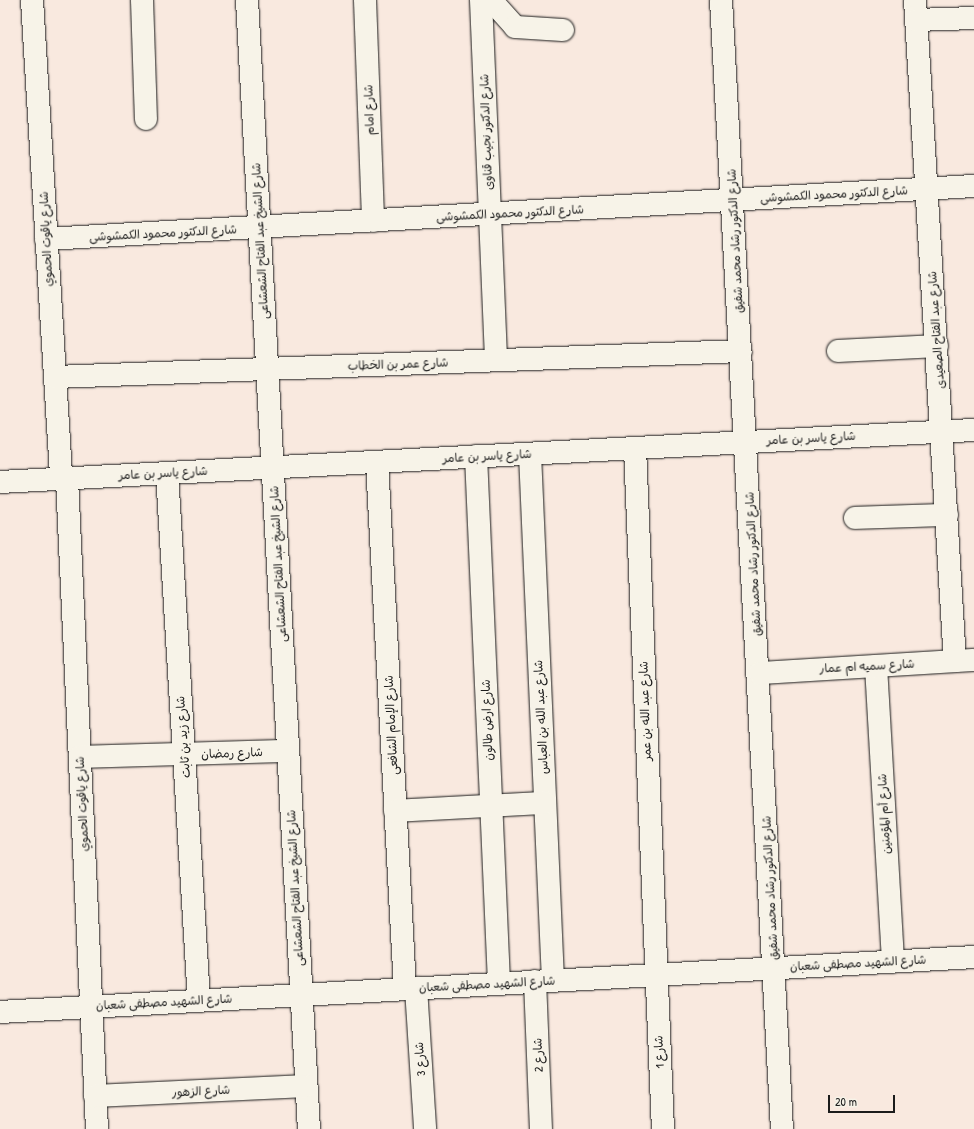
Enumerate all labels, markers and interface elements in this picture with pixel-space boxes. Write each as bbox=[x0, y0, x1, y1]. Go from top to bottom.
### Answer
street label: شارع الدكتور نجيب قناوى bbox=[477, 74, 495, 190]
street label: شارع امام bbox=[361, 84, 377, 136]
street label: شارع الشيخ عبد الفتاح الشعشاعى bbox=[249, 162, 271, 320]
street label: شارع الدكتور رشاد محمد شفيق bbox=[724, 168, 746, 314]
street label: شارع الدكتور محمود الكمشوشى bbox=[760, 183, 908, 205]
street label: شارع ياقوت الحموي bbox=[36, 191, 56, 287]
street label: شارع الدكتور محمود الكمشوشى bbox=[436, 202, 584, 224]
street label: شارع الدكتور محمود الكمشوشى bbox=[89, 222, 237, 244]
street label: شارع عبد الفتاح الصعيدى bbox=[925, 271, 947, 389]
street label: شارع عمر بن الخطاب bbox=[347, 355, 449, 373]
street label: شارع ياسر بن عامر bbox=[766, 428, 856, 448]
street label: شارع ياسر بن عامر bbox=[442, 446, 532, 466]
street label: شارع ياسر بن عامر bbox=[118, 463, 208, 483]
street label: شارع الشيخ عبد الفتاح الشعشاعى bbox=[267, 485, 289, 643]
street label: شارع الدكتور رشاد محمد شفيق bbox=[742, 491, 764, 637]
street label: شارع سميه ام عمار bbox=[819, 656, 915, 676]
street label: شارع عبد الله بن العباس bbox=[531, 660, 551, 774]
street label: شارع عبد الله بن عمر bbox=[636, 661, 654, 761]
street label: شارع الإمام الشافعى bbox=[381, 675, 401, 775]
street label: شارع ارض طالون bbox=[478, 679, 496, 761]
street label: شارع زيد بن ثابت bbox=[173, 695, 193, 779]
street label: شارع رمضان bbox=[201, 745, 263, 761]
street label: شارع ياقوت الحموي bbox=[72, 756, 92, 852]
street label: شارع أم المؤمنين bbox=[875, 773, 893, 855]
street label: شارع الشيخ عبد الفتاح الشعشاعى bbox=[284, 809, 306, 967]
street label: شارع الدكتور رشاد محمد شفيق bbox=[759, 815, 781, 961]
street label: شارع الشهيد مصطفى شعبان bbox=[789, 952, 927, 974]
street label: شارع الشهيد مصطفى شعبان bbox=[418, 973, 556, 995]
street label: شارع الشهيد مصطفى شعبان bbox=[95, 991, 233, 1013]
street label: شارع 1 bbox=[651, 1035, 667, 1069]
street label: شارع 2 bbox=[530, 1038, 546, 1072]
street label: شارع 3 bbox=[412, 1041, 428, 1077]
street label: شارع الزهور bbox=[172, 1082, 230, 1100]
scale bar bbox=[830, 1087, 897, 1113]
text: 20 m bbox=[835, 1093, 857, 1110]

